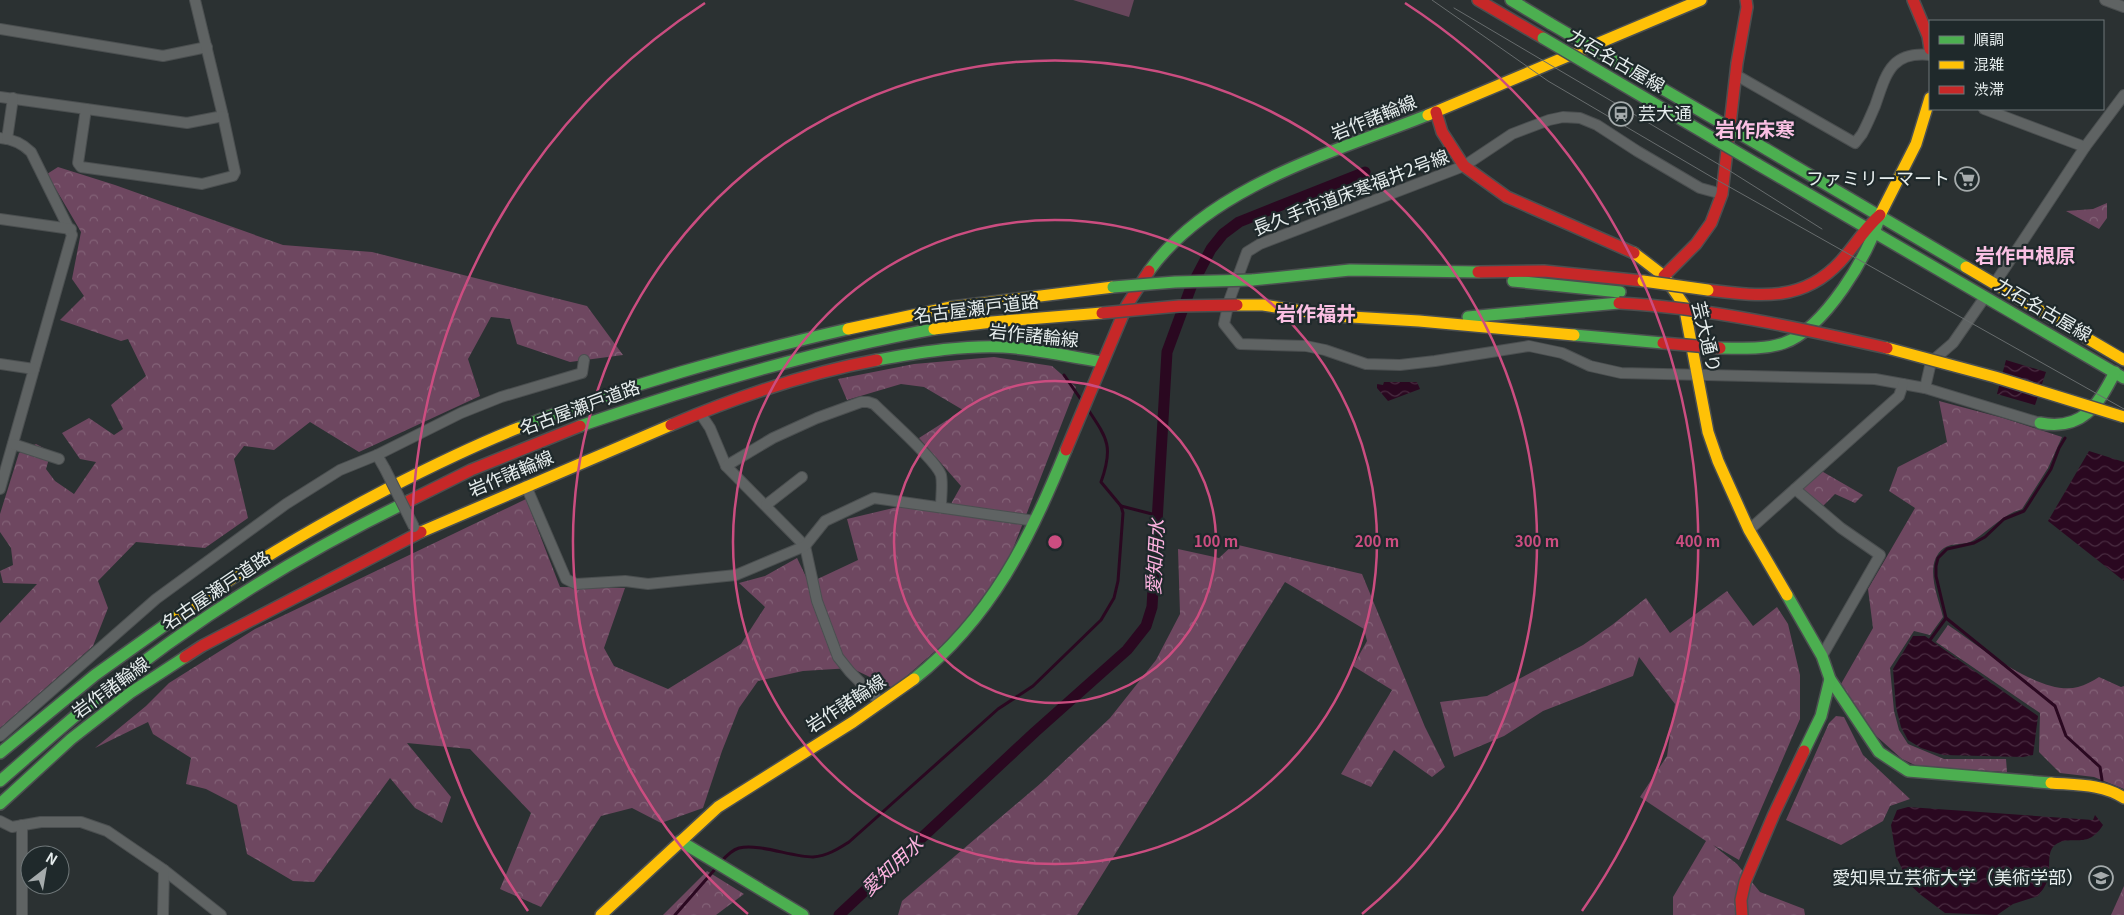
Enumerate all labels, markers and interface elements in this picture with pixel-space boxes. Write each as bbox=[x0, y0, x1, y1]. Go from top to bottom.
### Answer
legend bbox=[1929, 20, 2104, 110]
street label: 力石名古屋線 bbox=[1564, 21, 1670, 98]
text: 順調 bbox=[1974, 28, 2004, 49]
text: 混雑 bbox=[1974, 53, 2004, 74]
text: 渋滞 bbox=[1974, 78, 2004, 99]
street label: 岩作諸輪線 bbox=[1327, 87, 1420, 145]
place label: 芸大通 bbox=[1638, 99, 1692, 125]
station icon: 芸大通 bbox=[1608, 101, 1634, 127]
district label: 岩作床寒 bbox=[1715, 114, 1795, 143]
street label: 長久手市道床寒福井2号線 bbox=[1249, 142, 1452, 241]
place label: ファミリーマート bbox=[1806, 164, 1950, 190]
supermarket icon: ファミリーマート bbox=[1954, 166, 1980, 192]
district label: 岩作中根原 bbox=[1975, 240, 2075, 269]
street label: 力石名古屋線 bbox=[1991, 270, 2097, 347]
street label: 名古屋瀬戸道路 bbox=[912, 286, 1040, 328]
district label: 岩作福井 bbox=[1276, 298, 1356, 327]
street label: 芸大通り bbox=[1687, 299, 1729, 375]
street label: 岩作諸輪線 bbox=[988, 316, 1080, 352]
street label: 名古屋瀬戸道路 bbox=[516, 372, 643, 440]
street label: 岩作諸輪線 bbox=[464, 443, 557, 502]
water label: 愛知用水 bbox=[1138, 516, 1169, 596]
text: 100 m bbox=[1194, 530, 1238, 551]
text: 200 m bbox=[1355, 530, 1399, 551]
text: 300 m bbox=[1515, 530, 1559, 551]
text: 400 m bbox=[1676, 530, 1720, 551]
centre of rings bbox=[1046, 533, 1064, 551]
street label: 名古屋瀬戸道路 bbox=[155, 543, 274, 635]
street label: 岩作諸輪線 bbox=[66, 649, 154, 723]
street label: 岩作諸輪線 bbox=[800, 667, 890, 738]
water label: 愛知用水 bbox=[854, 828, 929, 901]
north arrow bbox=[20, 845, 70, 895]
text: N bbox=[43, 847, 62, 869]
place label: 愛知県立芸術大学（美術学部） bbox=[1832, 863, 2084, 889]
school or university icon: 愛知県立芸術大学（美術学部） bbox=[2088, 865, 2114, 891]

